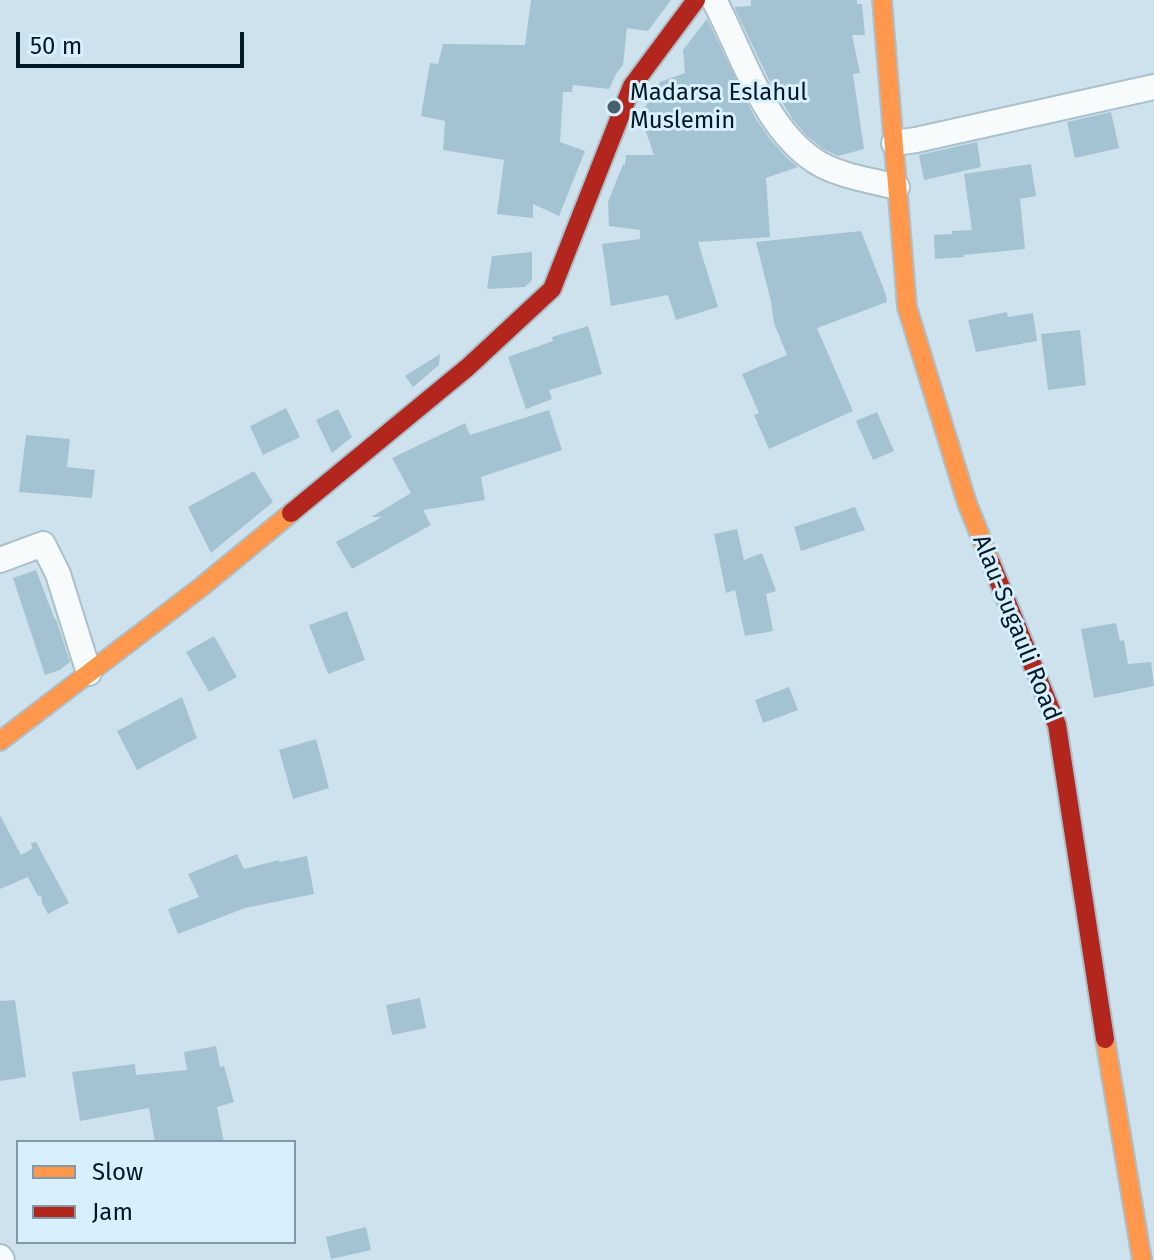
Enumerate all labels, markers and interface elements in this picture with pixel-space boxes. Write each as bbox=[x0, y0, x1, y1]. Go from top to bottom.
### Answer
scale bar bbox=[20, 16, 248, 66]
text: 50 m bbox=[30, 32, 82, 60]
place label: Madarsa Eslahul Muslemin bbox=[630, 79, 807, 135]
marker: Madarsa Eslahul Muslemin bbox=[605, 98, 623, 116]
street label: Alau-Sugauli Road bbox=[966, 531, 1066, 725]
legend bbox=[16, 1140, 296, 1244]
text: Slow bbox=[92, 1158, 143, 1186]
text: Jam bbox=[92, 1198, 133, 1226]

